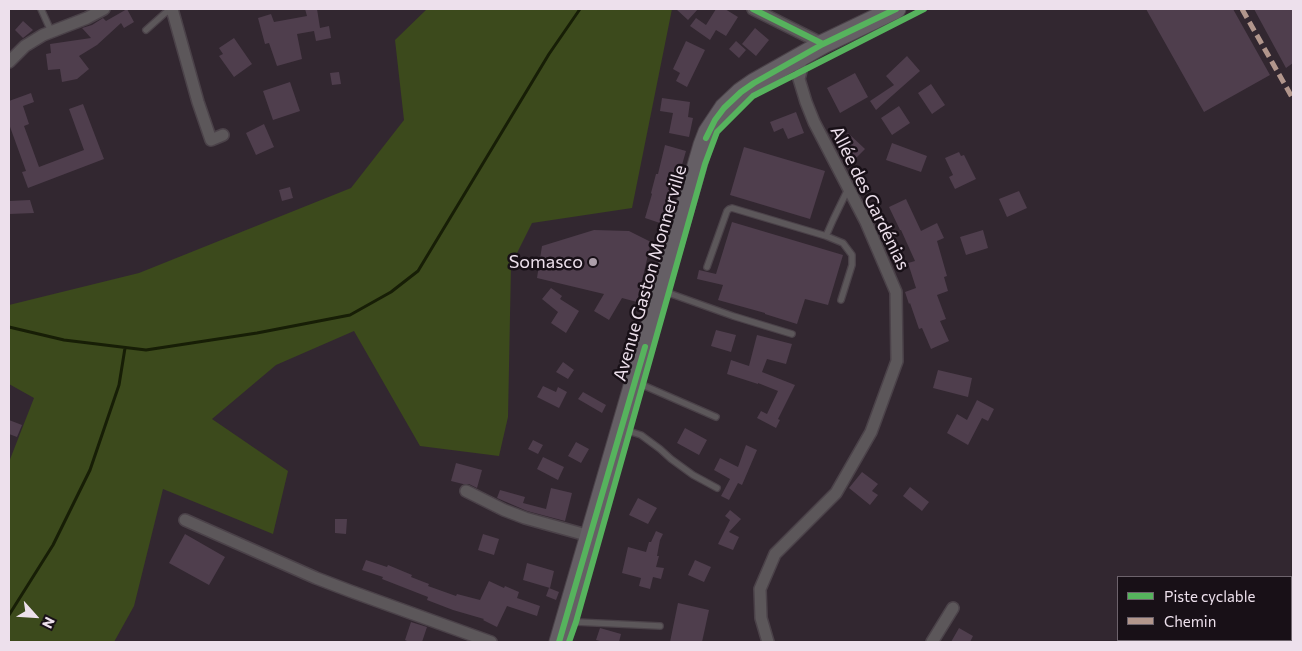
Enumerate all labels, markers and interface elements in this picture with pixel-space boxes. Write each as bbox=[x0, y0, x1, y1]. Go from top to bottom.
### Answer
street label: Allée des Gardénias bbox=[826, 123, 914, 273]
street label: Avenue Gaston Monnerville bbox=[609, 162, 691, 384]
place label: Somasco bbox=[509, 251, 583, 273]
marker: Somasco bbox=[587, 256, 599, 268]
legend bbox=[1117, 576, 1292, 641]
text: Piste cyclable bbox=[1164, 587, 1255, 605]
north arrow bbox=[10, 591, 60, 641]
text: Chemin bbox=[1164, 612, 1216, 630]
text: N bbox=[39, 614, 59, 631]

